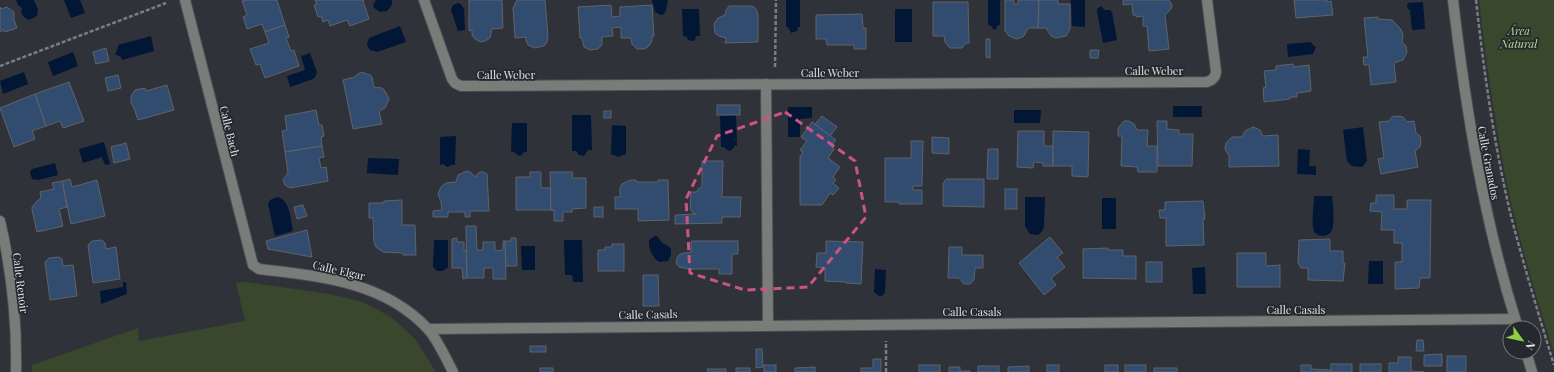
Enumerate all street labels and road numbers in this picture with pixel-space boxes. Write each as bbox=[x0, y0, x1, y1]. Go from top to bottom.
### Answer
street label: Calle Weber bbox=[1125, 63, 1183, 78]
street label: Calle Weber bbox=[801, 65, 859, 80]
street label: Calle Weber bbox=[477, 67, 535, 82]
street label: Calle Bach bbox=[216, 104, 244, 158]
street label: Calle Granados bbox=[1474, 125, 1504, 201]
street label: Calle Renoir bbox=[10, 252, 32, 314]
street label: Calle Elgar bbox=[311, 257, 367, 283]
street label: Calle Casals bbox=[1266, 302, 1326, 317]
street label: Calle Casals bbox=[942, 304, 1002, 319]
street label: Calle Casals bbox=[618, 306, 678, 322]

